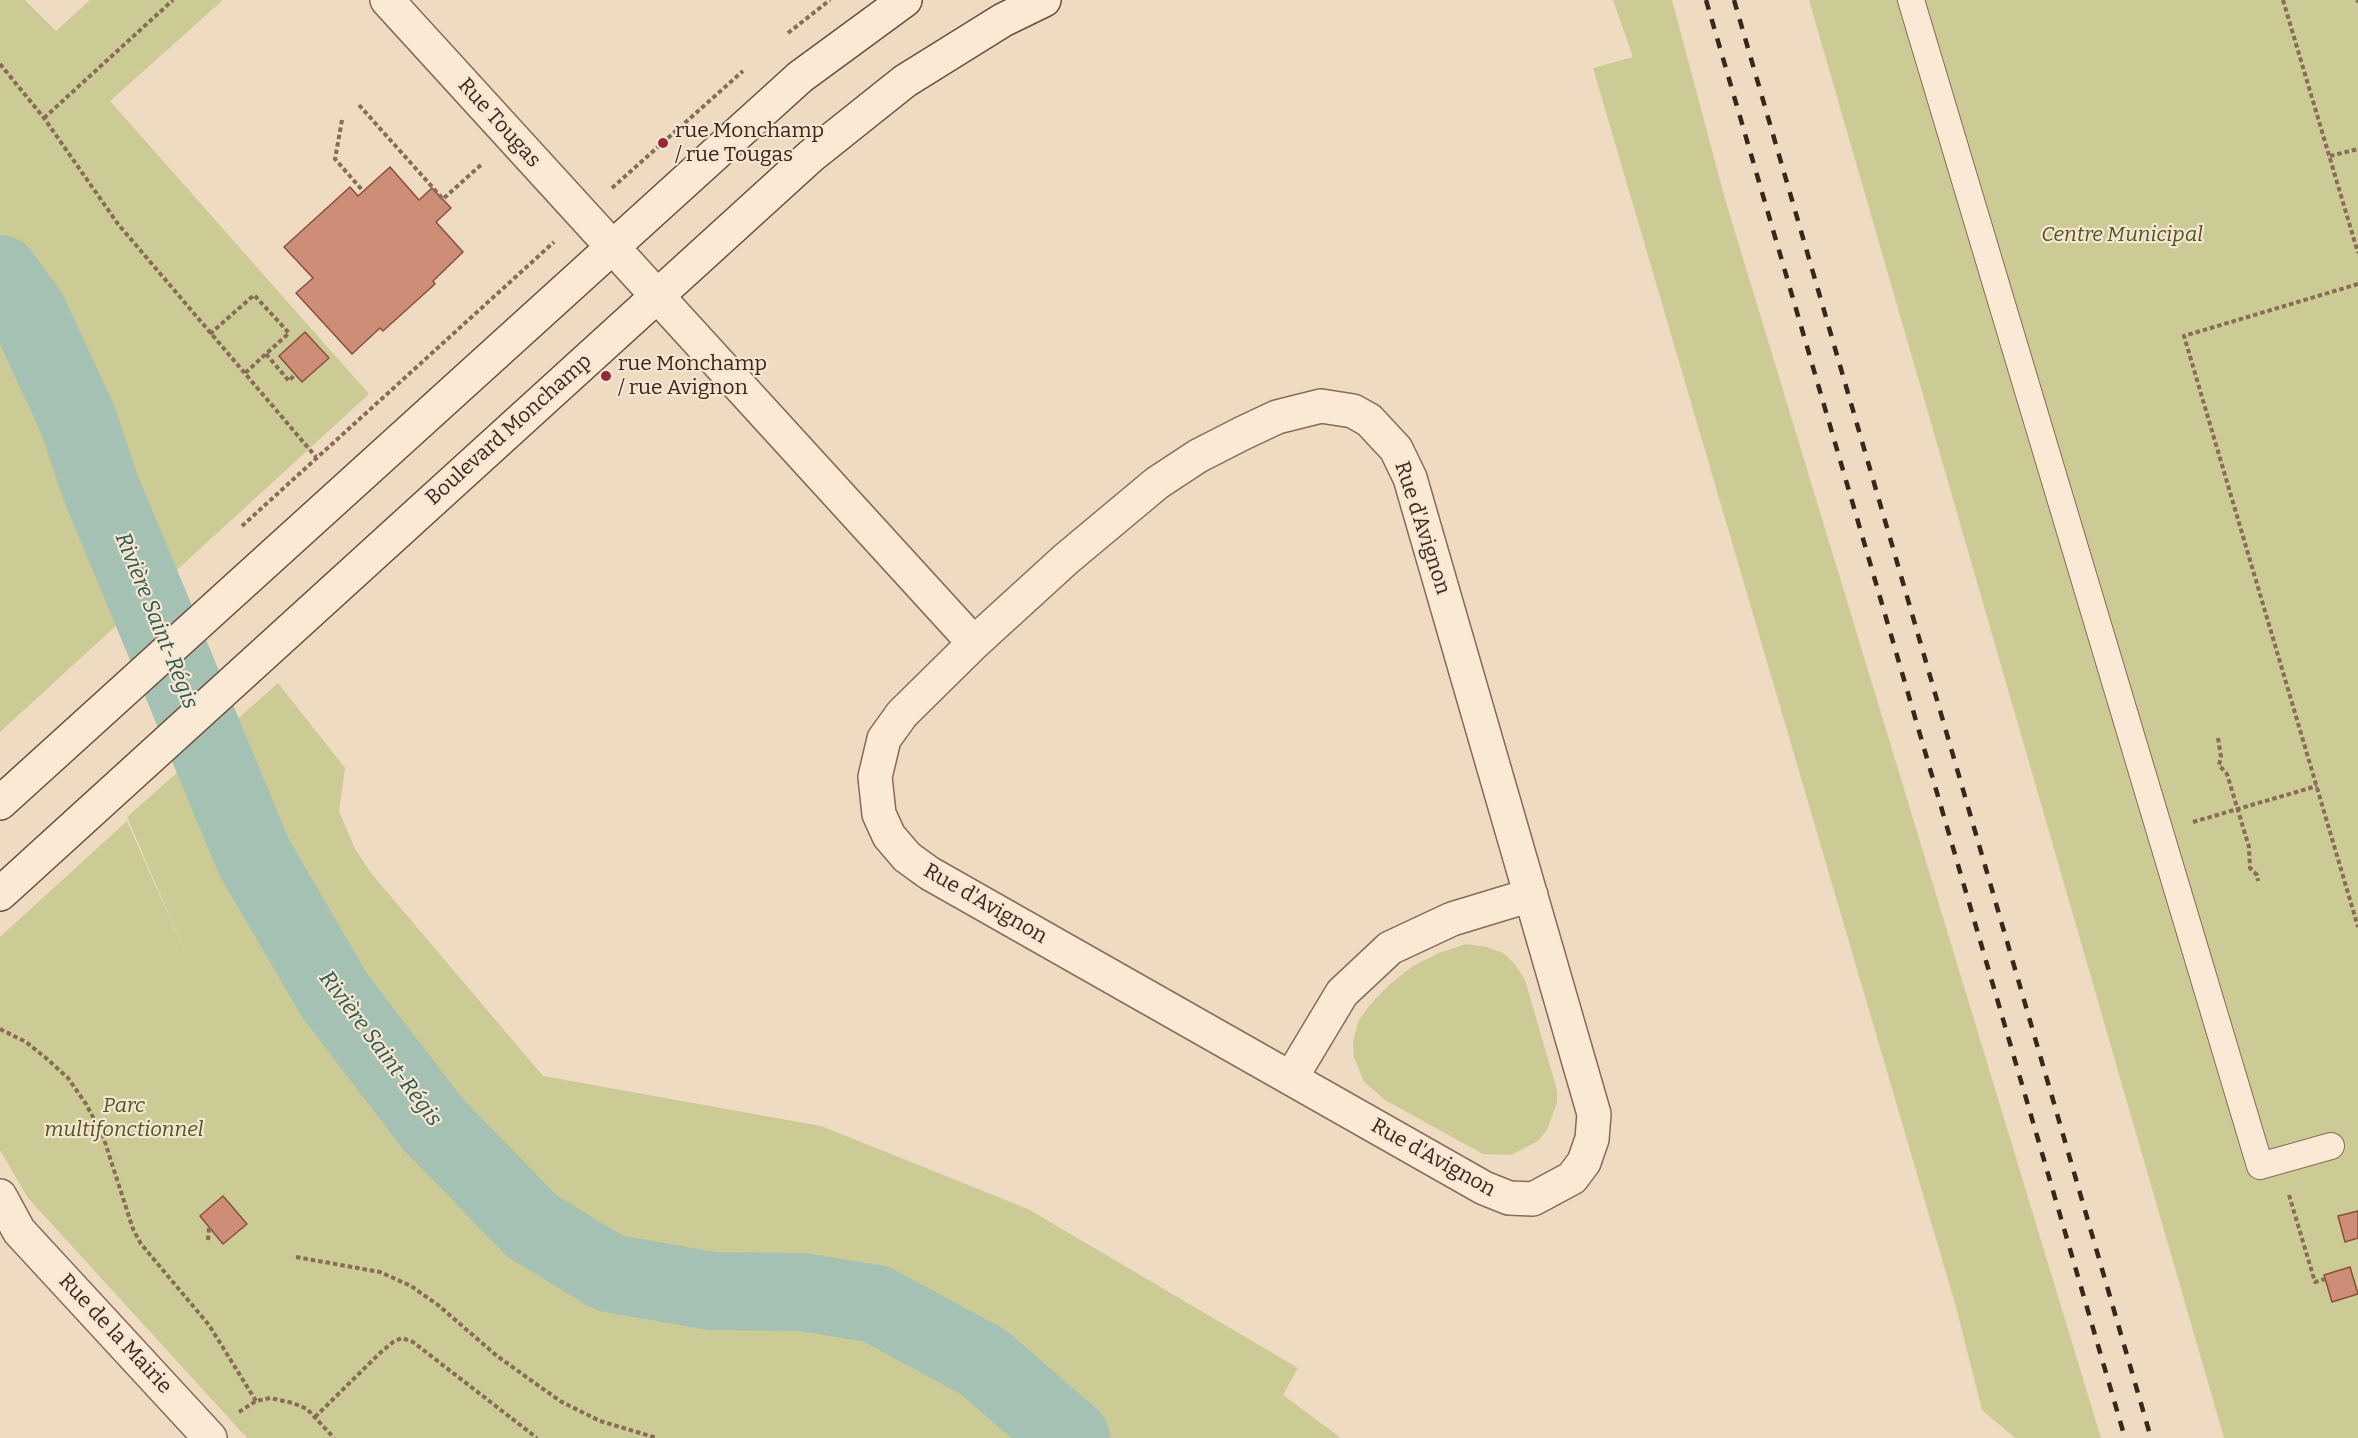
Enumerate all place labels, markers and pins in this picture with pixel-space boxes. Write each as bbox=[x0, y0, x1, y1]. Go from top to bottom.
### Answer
place label: rue Monchamp / rue Tougas bbox=[675, 118, 824, 168]
marker: rue Monchamp / rue Tougas bbox=[656, 136, 670, 150]
place label: rue Monchamp / rue Avignon bbox=[618, 351, 767, 401]
marker: rue Monchamp / rue Avignon bbox=[599, 369, 613, 383]

